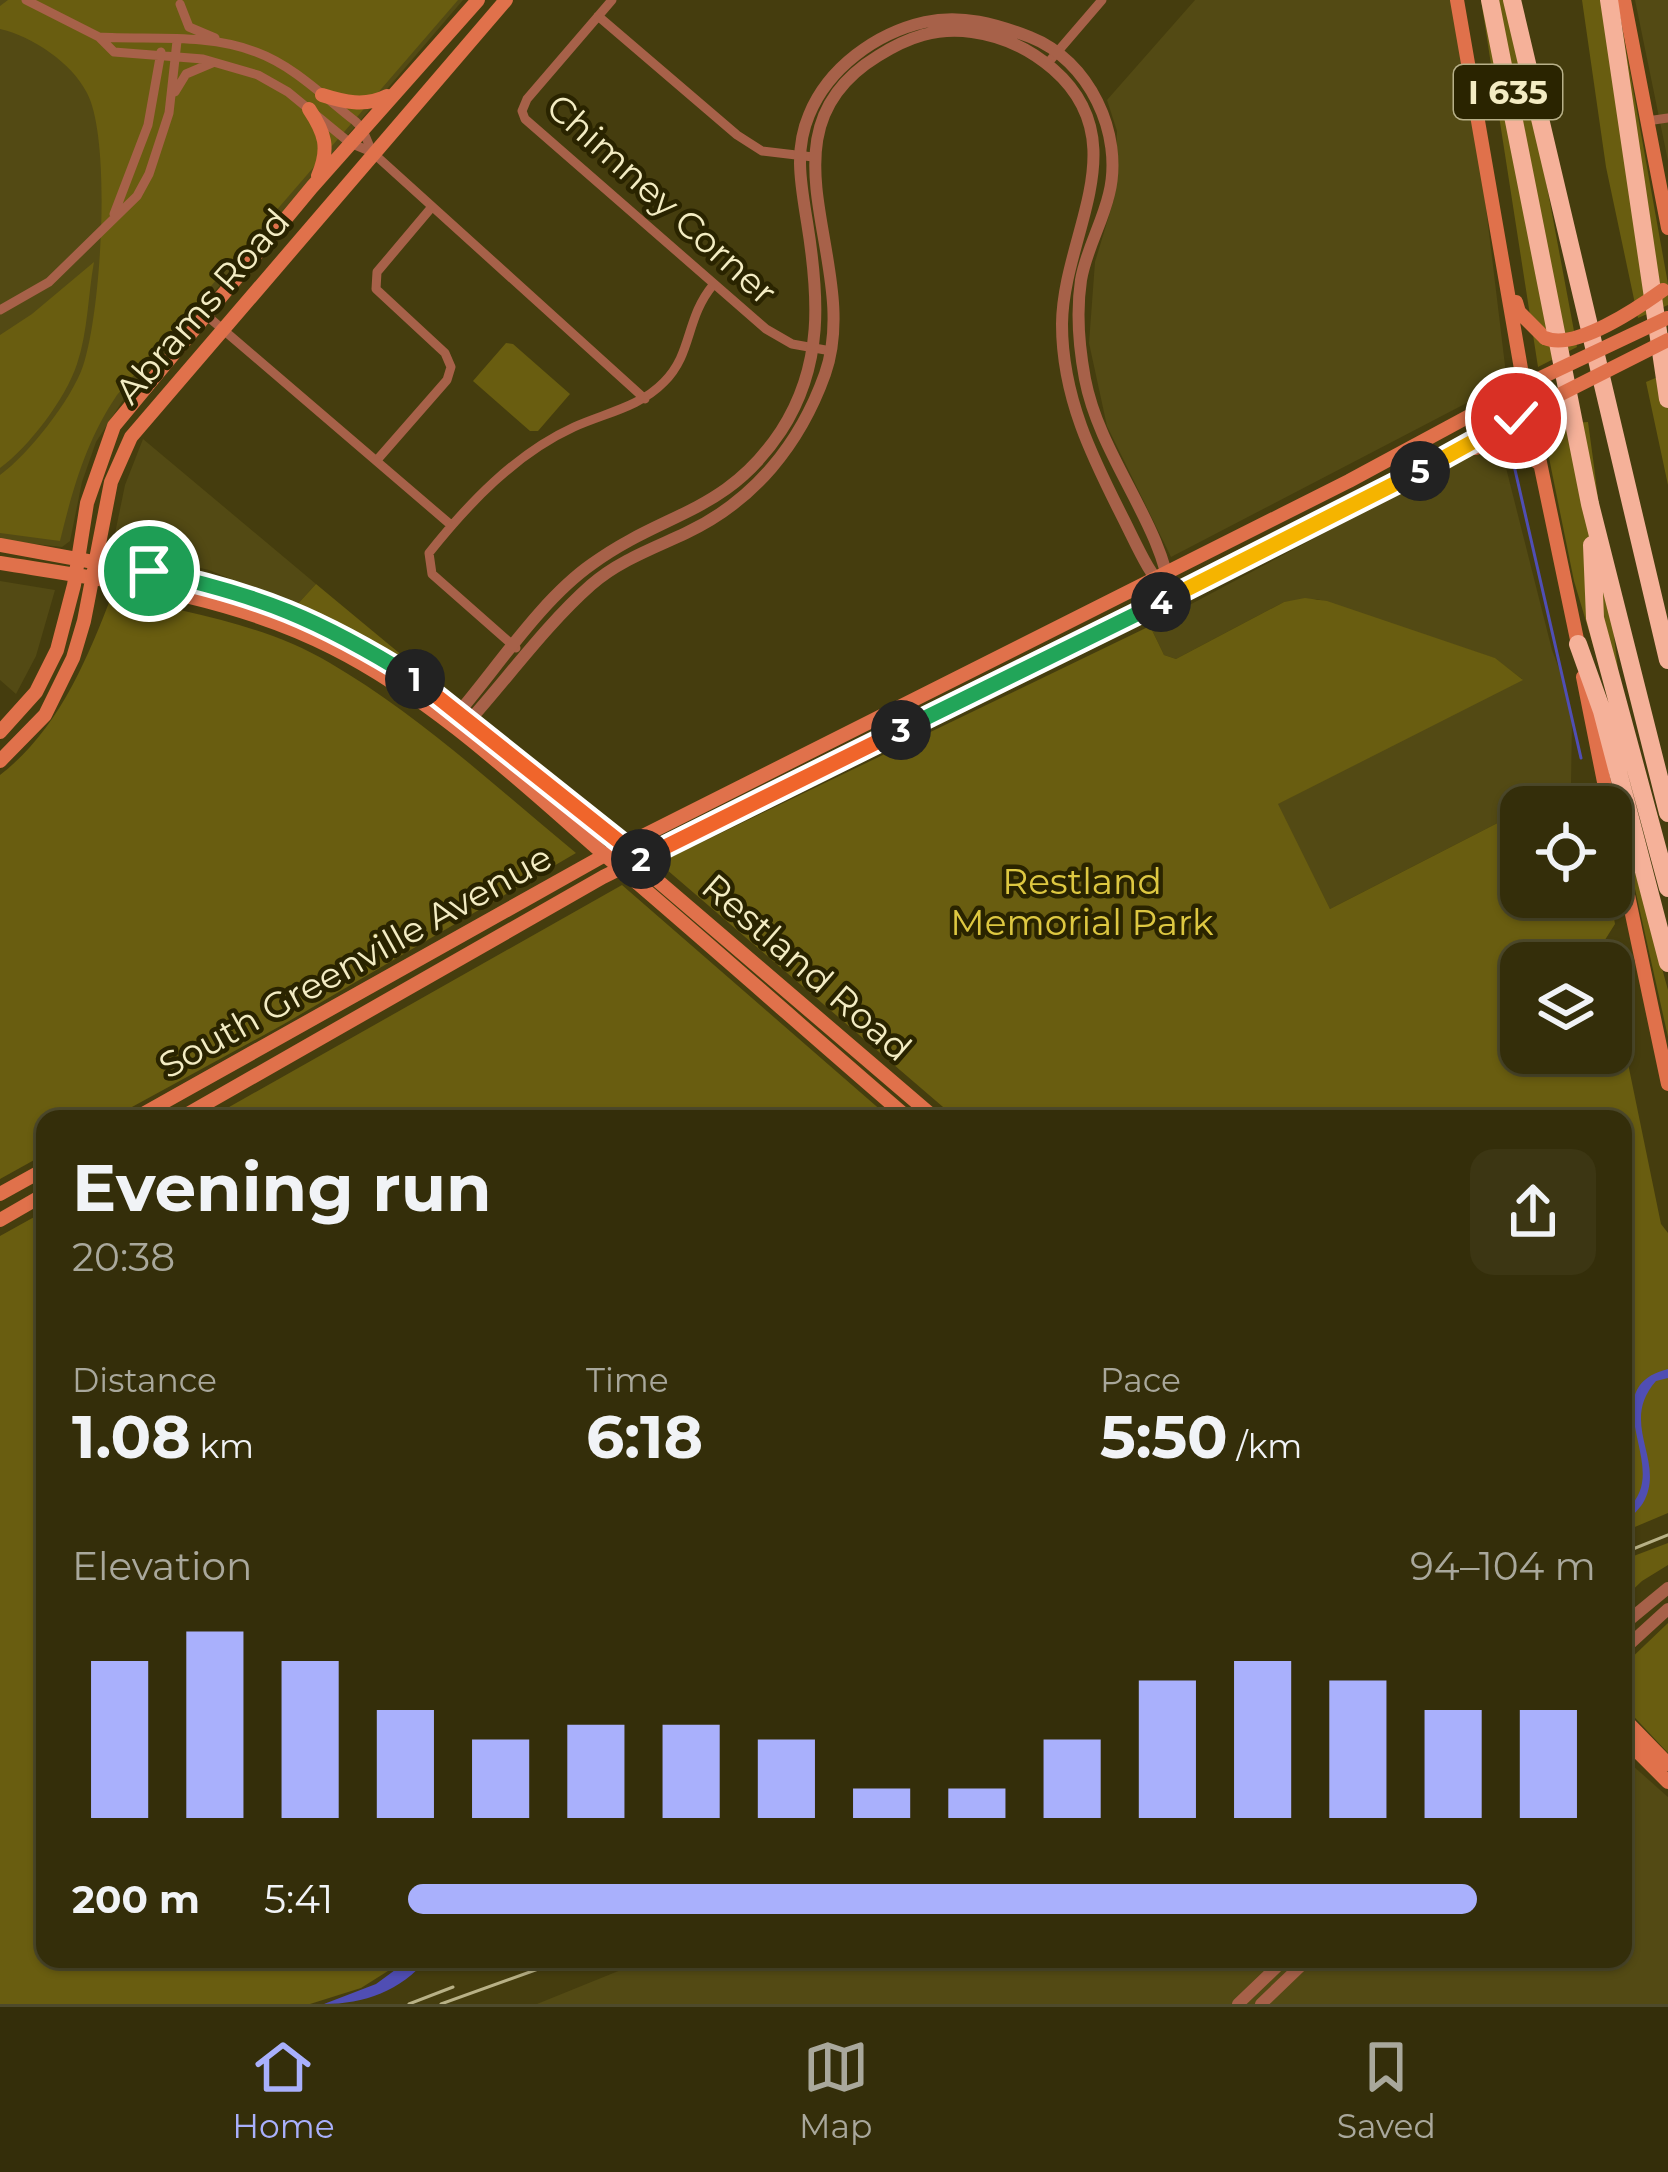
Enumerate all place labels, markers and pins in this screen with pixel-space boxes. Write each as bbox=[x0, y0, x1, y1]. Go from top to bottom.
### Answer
pin bbox=[1465, 367, 1567, 469]
pin: 5 bbox=[1390, 441, 1450, 501]
pin bbox=[98, 520, 200, 622]
pin: 4 bbox=[1131, 572, 1191, 632]
pin: 1 bbox=[385, 649, 445, 709]
pin: 3 bbox=[871, 700, 931, 760]
pin: 2 bbox=[611, 829, 671, 889]

